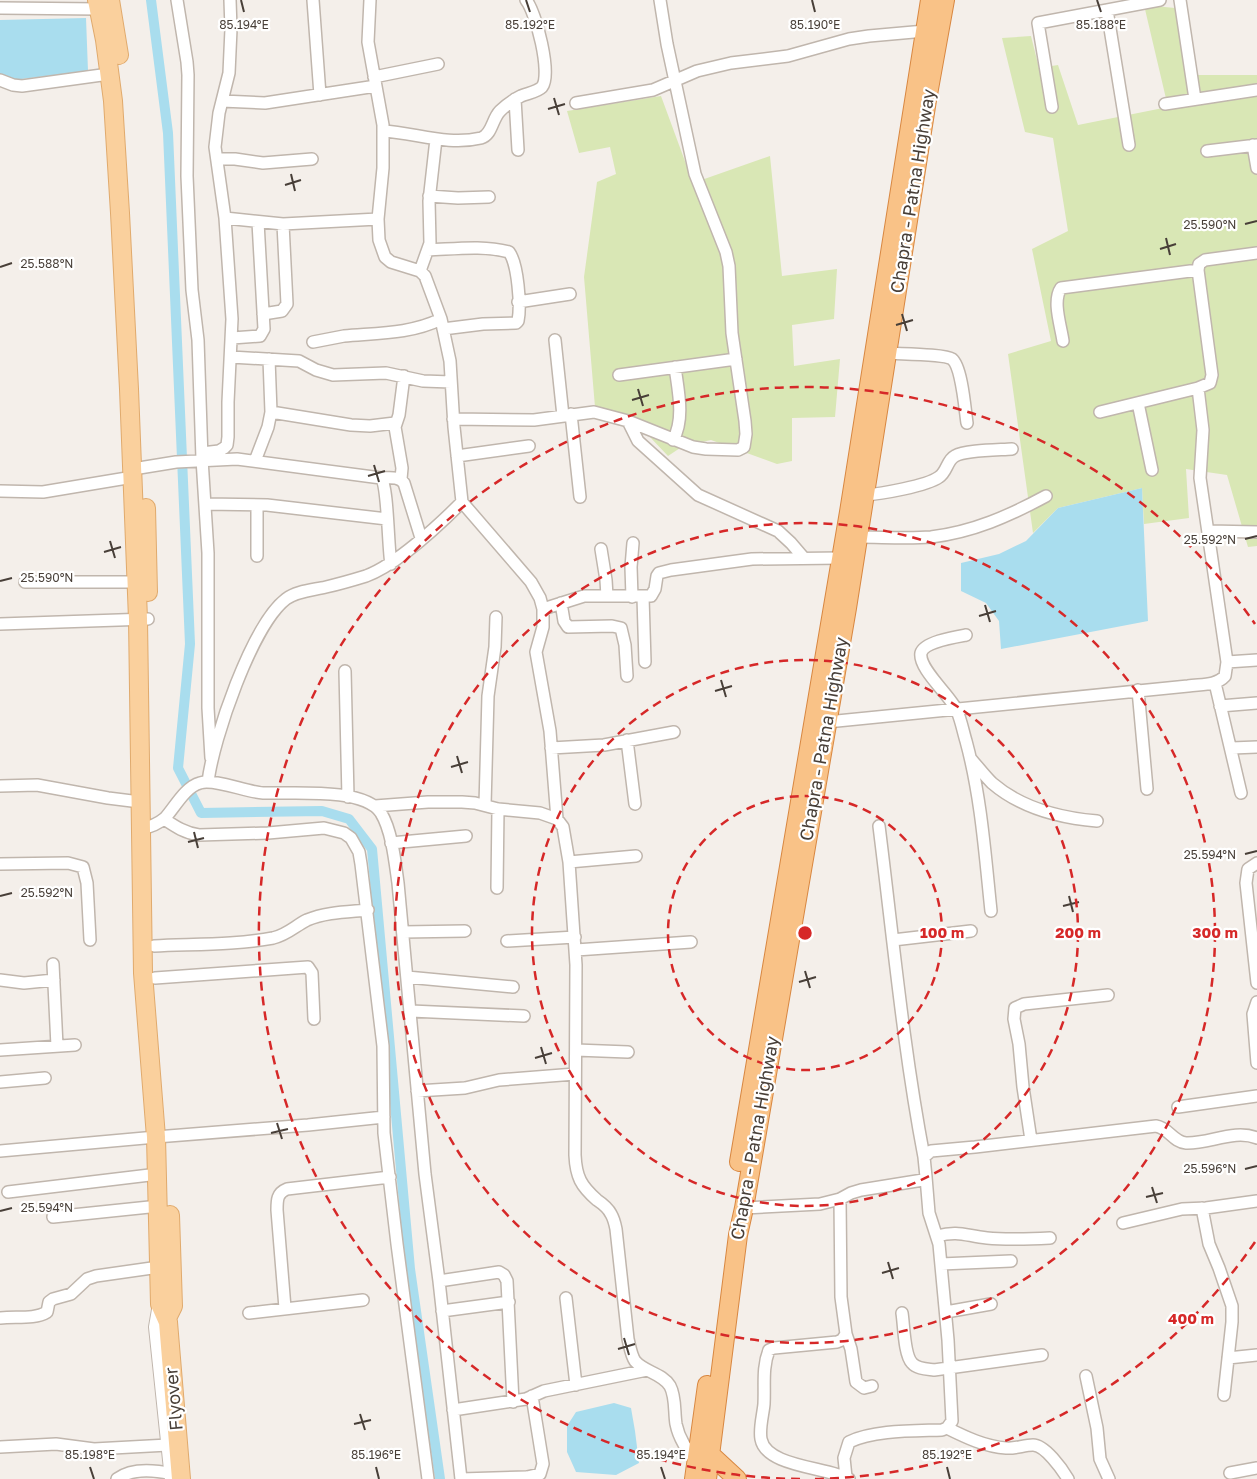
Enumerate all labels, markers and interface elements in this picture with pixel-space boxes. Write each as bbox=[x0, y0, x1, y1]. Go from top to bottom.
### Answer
text: 85.194°E bbox=[219, 17, 269, 32]
text: 85.192°E bbox=[505, 17, 555, 32]
text: 85.190°E bbox=[790, 17, 840, 32]
text: 85.188°E bbox=[1076, 17, 1126, 32]
street label: Chapra - Patna Highway bbox=[885, 87, 939, 295]
text: 25.590°N bbox=[1184, 217, 1236, 232]
text: 25.588°N bbox=[21, 256, 73, 271]
text: 25.592°N bbox=[1184, 532, 1236, 547]
text: 25.590°N bbox=[21, 570, 73, 585]
street label: Chapra - Patna Highway bbox=[794, 635, 852, 842]
text: 25.594°N bbox=[1184, 847, 1236, 862]
text: 25.592°N bbox=[21, 885, 73, 900]
text: 100 m bbox=[920, 923, 964, 941]
text: 200 m bbox=[1055, 923, 1101, 941]
text: 300 m bbox=[1192, 923, 1238, 941]
centre of rings bbox=[796, 924, 814, 942]
street label: Chapra - Patna Highway bbox=[725, 1034, 783, 1241]
text: 25.596°N bbox=[1184, 1161, 1236, 1176]
text: 25.594°N bbox=[21, 1200, 73, 1215]
text: 400 m bbox=[1168, 1309, 1214, 1327]
street label: Flyover bbox=[159, 1367, 187, 1432]
text: 85.198°E bbox=[65, 1447, 115, 1462]
text: 85.196°E bbox=[351, 1447, 401, 1462]
text: 85.194°E bbox=[636, 1447, 686, 1462]
text: 85.192°E bbox=[922, 1447, 972, 1462]

